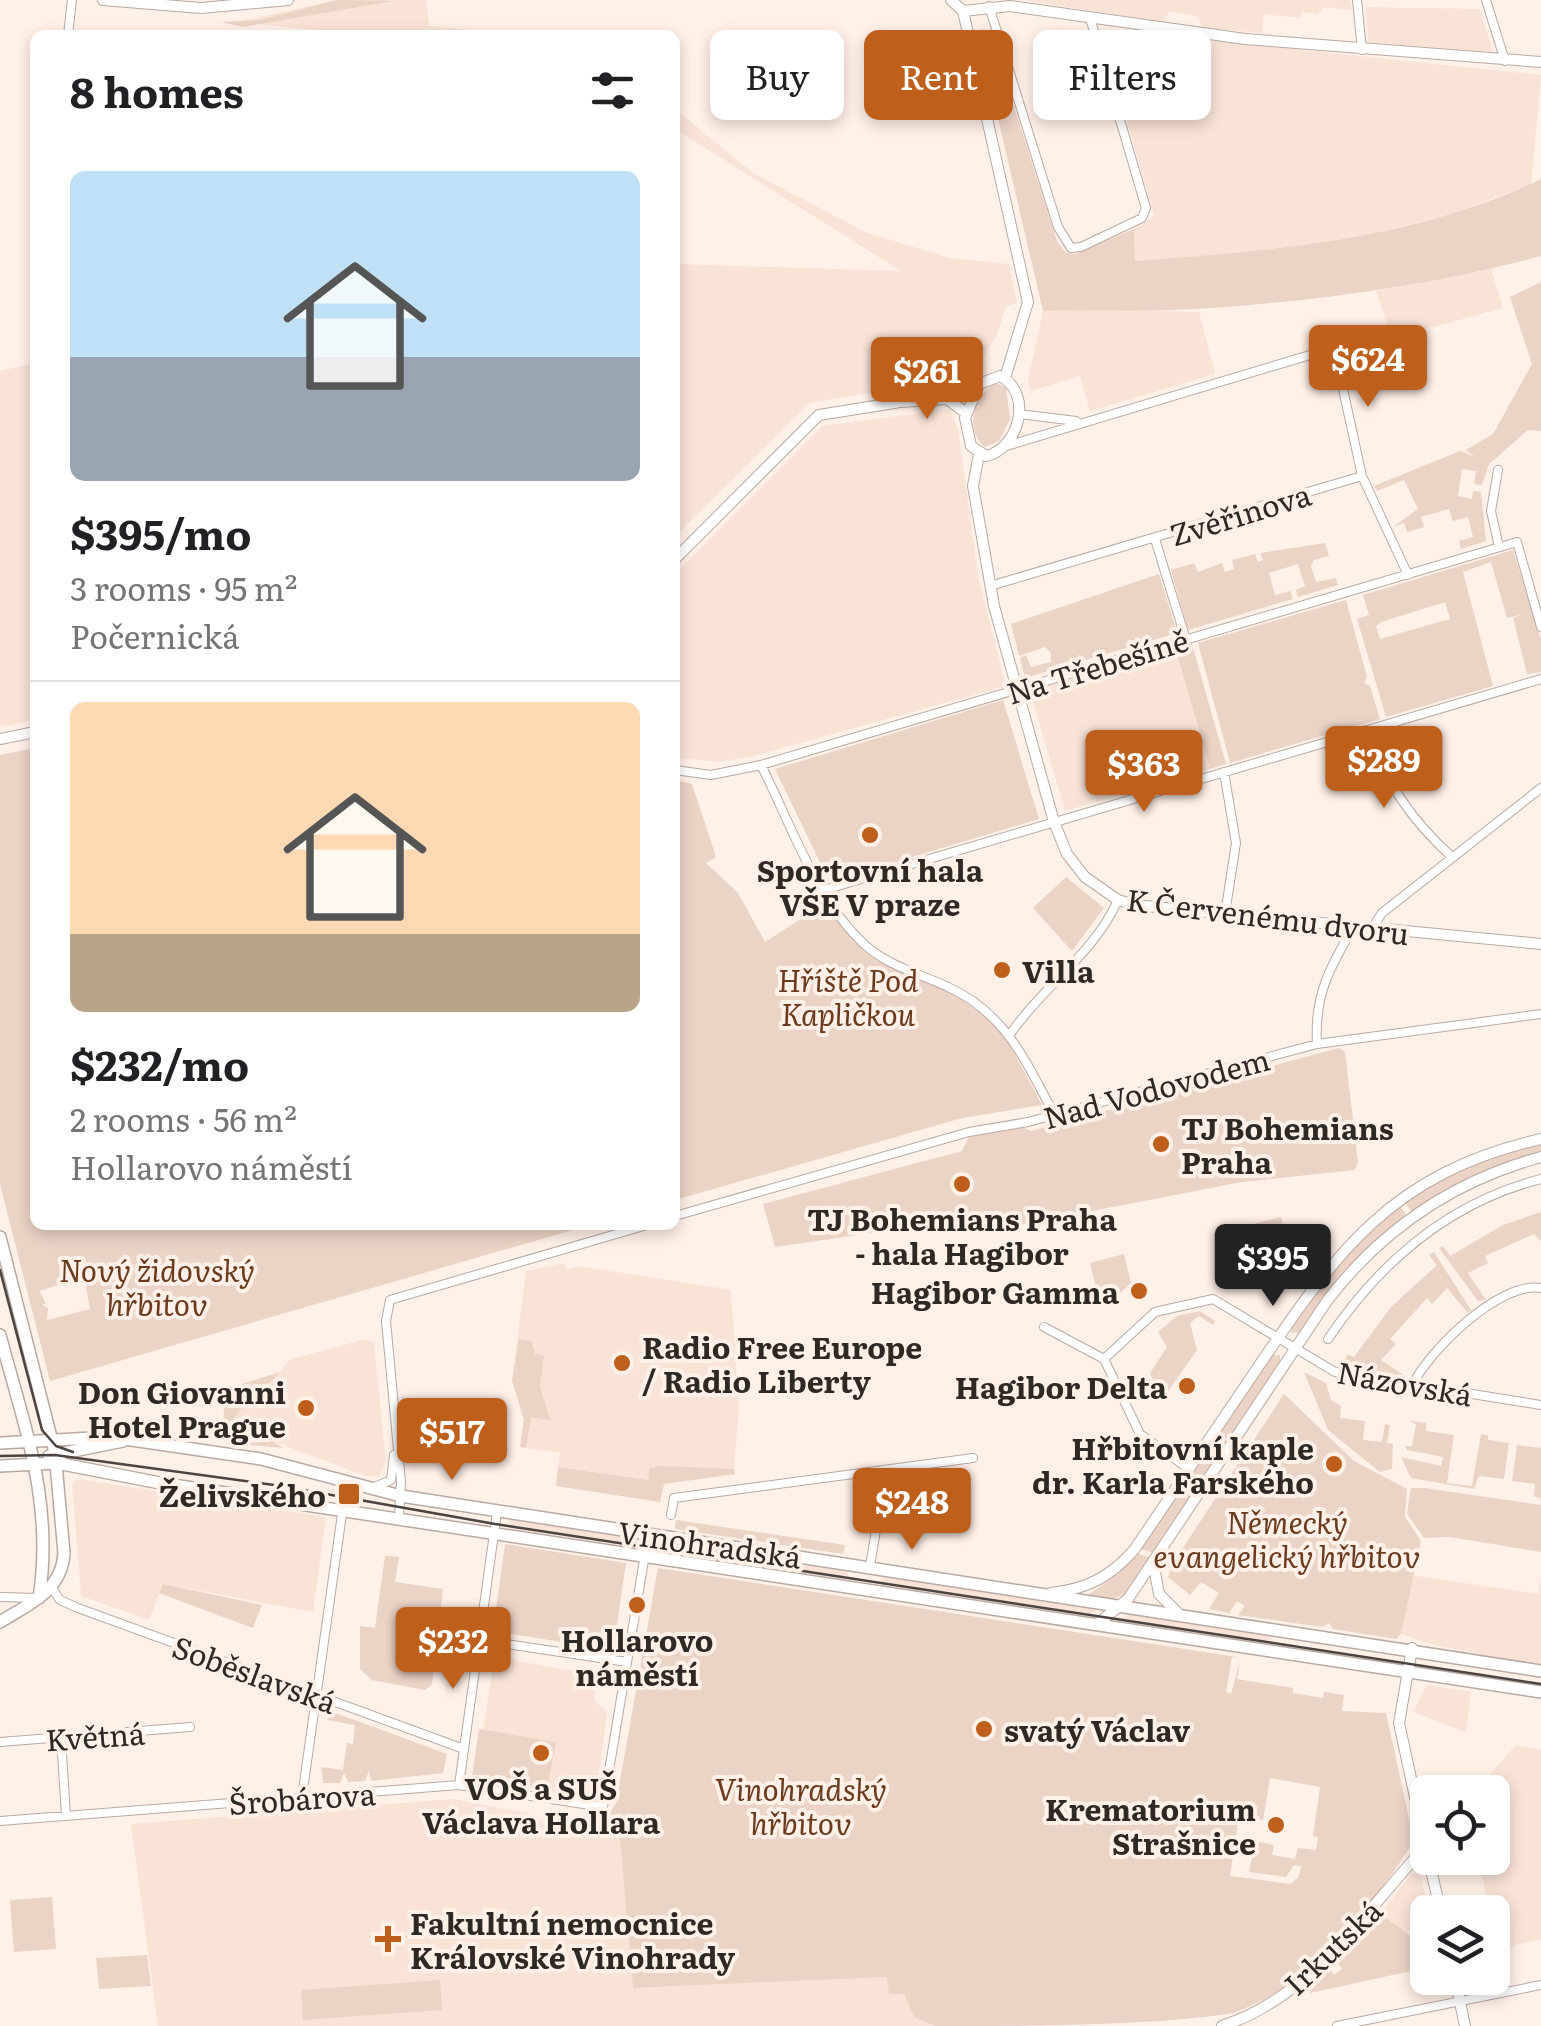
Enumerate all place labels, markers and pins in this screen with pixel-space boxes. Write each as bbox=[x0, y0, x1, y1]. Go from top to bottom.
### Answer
pin: $624 bbox=[1309, 325, 1427, 410]
pin: $261 bbox=[868, 337, 986, 422]
pin: $289 bbox=[1325, 726, 1443, 811]
pin: $363 bbox=[1085, 730, 1203, 815]
marker: Sportovní hala VŠE V praze bbox=[859, 824, 881, 846]
place label: Sportovní hala VŠE V praze bbox=[757, 847, 984, 925]
place label: Villa bbox=[1022, 948, 1095, 992]
marker: Villa bbox=[991, 959, 1013, 981]
place label: TJ Bohemians Praha bbox=[1181, 1105, 1394, 1183]
marker: TJ Bohemians Praha bbox=[1150, 1133, 1172, 1155]
marker: TJ Bohemians Praha - hala Hagibor bbox=[951, 1173, 973, 1195]
place label: TJ Bohemians Praha - hala Hagibor bbox=[807, 1196, 1118, 1274]
pin: $395 bbox=[1214, 1224, 1332, 1309]
place label: Hagibor Gamma bbox=[871, 1269, 1120, 1313]
marker: Hagibor Gamma bbox=[1128, 1280, 1150, 1302]
place label: Radio Free Europe / Radio Liberty bbox=[642, 1324, 922, 1402]
marker: Radio Free Europe / Radio Liberty bbox=[611, 1352, 633, 1374]
place label: Hagibor Delta bbox=[955, 1364, 1168, 1408]
place label: Don Giovanni Hotel Prague bbox=[78, 1369, 286, 1447]
marker: Hagibor Delta bbox=[1176, 1375, 1198, 1397]
marker: Don Giovanni Hotel Prague bbox=[295, 1397, 317, 1419]
pin: $517 bbox=[393, 1398, 511, 1483]
place label: Hřbitovní kaple dr. Karla Farského bbox=[1032, 1425, 1314, 1503]
marker: Hřbitovní kaple dr. Karla Farského bbox=[1323, 1453, 1345, 1475]
pin: $248 bbox=[853, 1468, 971, 1553]
place label: Želivského bbox=[159, 1472, 326, 1516]
marker: Želivského bbox=[336, 1481, 362, 1507]
marker: Hollarovo náměstí bbox=[626, 1594, 648, 1616]
pin: $232 bbox=[394, 1607, 512, 1692]
place label: Hollarovo náměstí bbox=[561, 1617, 714, 1695]
place label: svatý Václav bbox=[1004, 1707, 1190, 1751]
marker: svatý Václav bbox=[973, 1718, 995, 1740]
marker: VOŠ a SUŠ Václava Hollara bbox=[530, 1742, 552, 1764]
place label: VOŠ a SUŠ Václava Hollara bbox=[422, 1765, 661, 1843]
place label: Krematorium Strašnice bbox=[1045, 1786, 1256, 1864]
marker: Krematorium Strašnice bbox=[1265, 1814, 1287, 1836]
place label: Fakultní nemocnice Královské Vinohrady bbox=[410, 1900, 736, 1978]
marker: Fakultní nemocnice Královské Vinohrady bbox=[375, 1926, 401, 1952]

